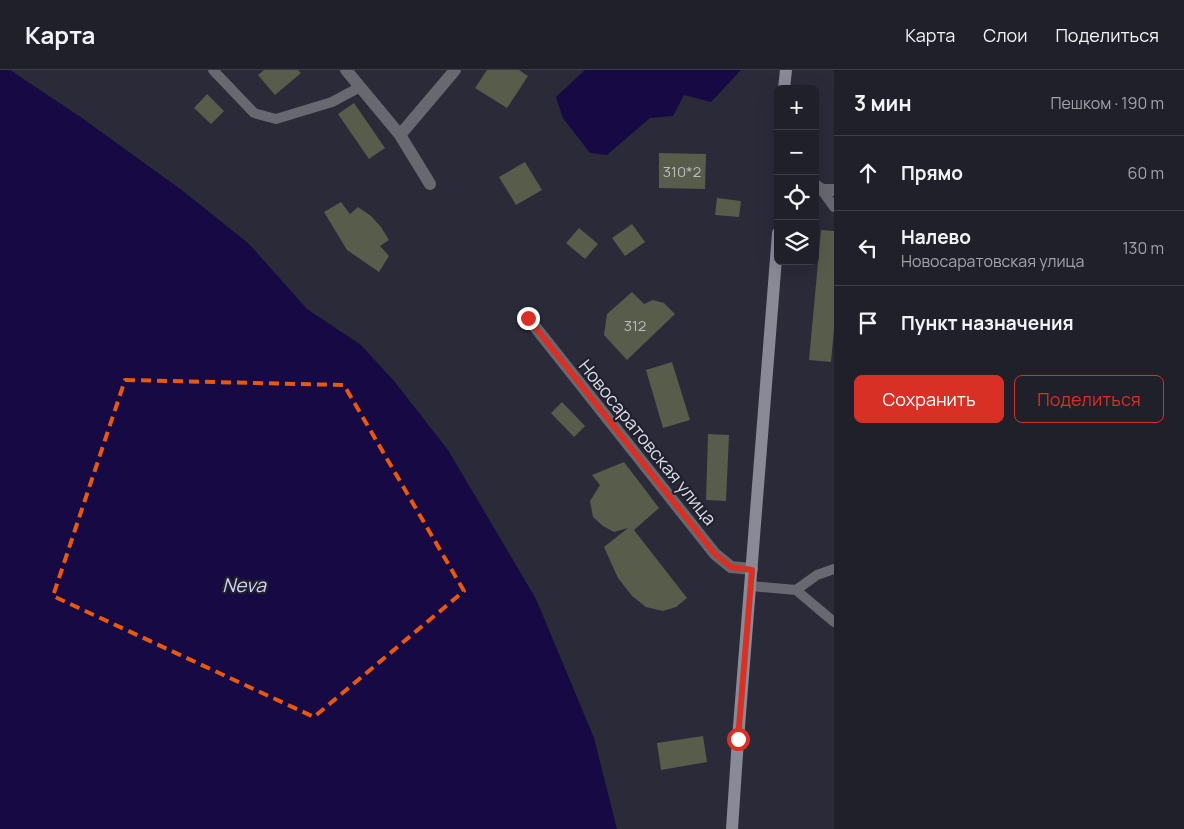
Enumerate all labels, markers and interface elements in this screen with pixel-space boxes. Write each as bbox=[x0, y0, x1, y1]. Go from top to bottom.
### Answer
text: Карта bbox=[25, 18, 95, 51]
text: Карта bbox=[905, 23, 955, 47]
text: Слои bbox=[983, 23, 1027, 47]
text: Поделиться bbox=[1055, 23, 1159, 47]
map controls bbox=[774, 85, 819, 265]
button: + bbox=[774, 85, 819, 130]
text: 3 мин bbox=[854, 89, 911, 117]
text: Пешком · 190 m bbox=[1050, 92, 1164, 114]
button: − bbox=[774, 130, 819, 175]
icon: ahead bbox=[854, 159, 882, 187]
text: Прямо bbox=[901, 160, 963, 186]
house number: 310*2 bbox=[663, 161, 701, 182]
text: 60 m bbox=[1128, 162, 1164, 184]
button: locate bbox=[774, 175, 819, 220]
button: layers bbox=[774, 220, 819, 265]
text: Налево bbox=[901, 224, 971, 250]
icon: left bbox=[854, 234, 882, 262]
text: 130 m bbox=[1122, 237, 1164, 259]
text: Новосаратовская улица bbox=[901, 250, 1084, 272]
route end bbox=[517, 307, 540, 330]
icon: arrive bbox=[854, 309, 882, 337]
text: Пункт назначения bbox=[901, 310, 1074, 336]
house number: 312 bbox=[624, 315, 646, 336]
street label: Новосаратовская улица bbox=[574, 354, 722, 530]
button: Сохранить bbox=[854, 375, 1004, 423]
button: Поделиться bbox=[1014, 375, 1164, 423]
water label: Neva bbox=[222, 572, 267, 598]
route start bbox=[727, 728, 750, 751]

